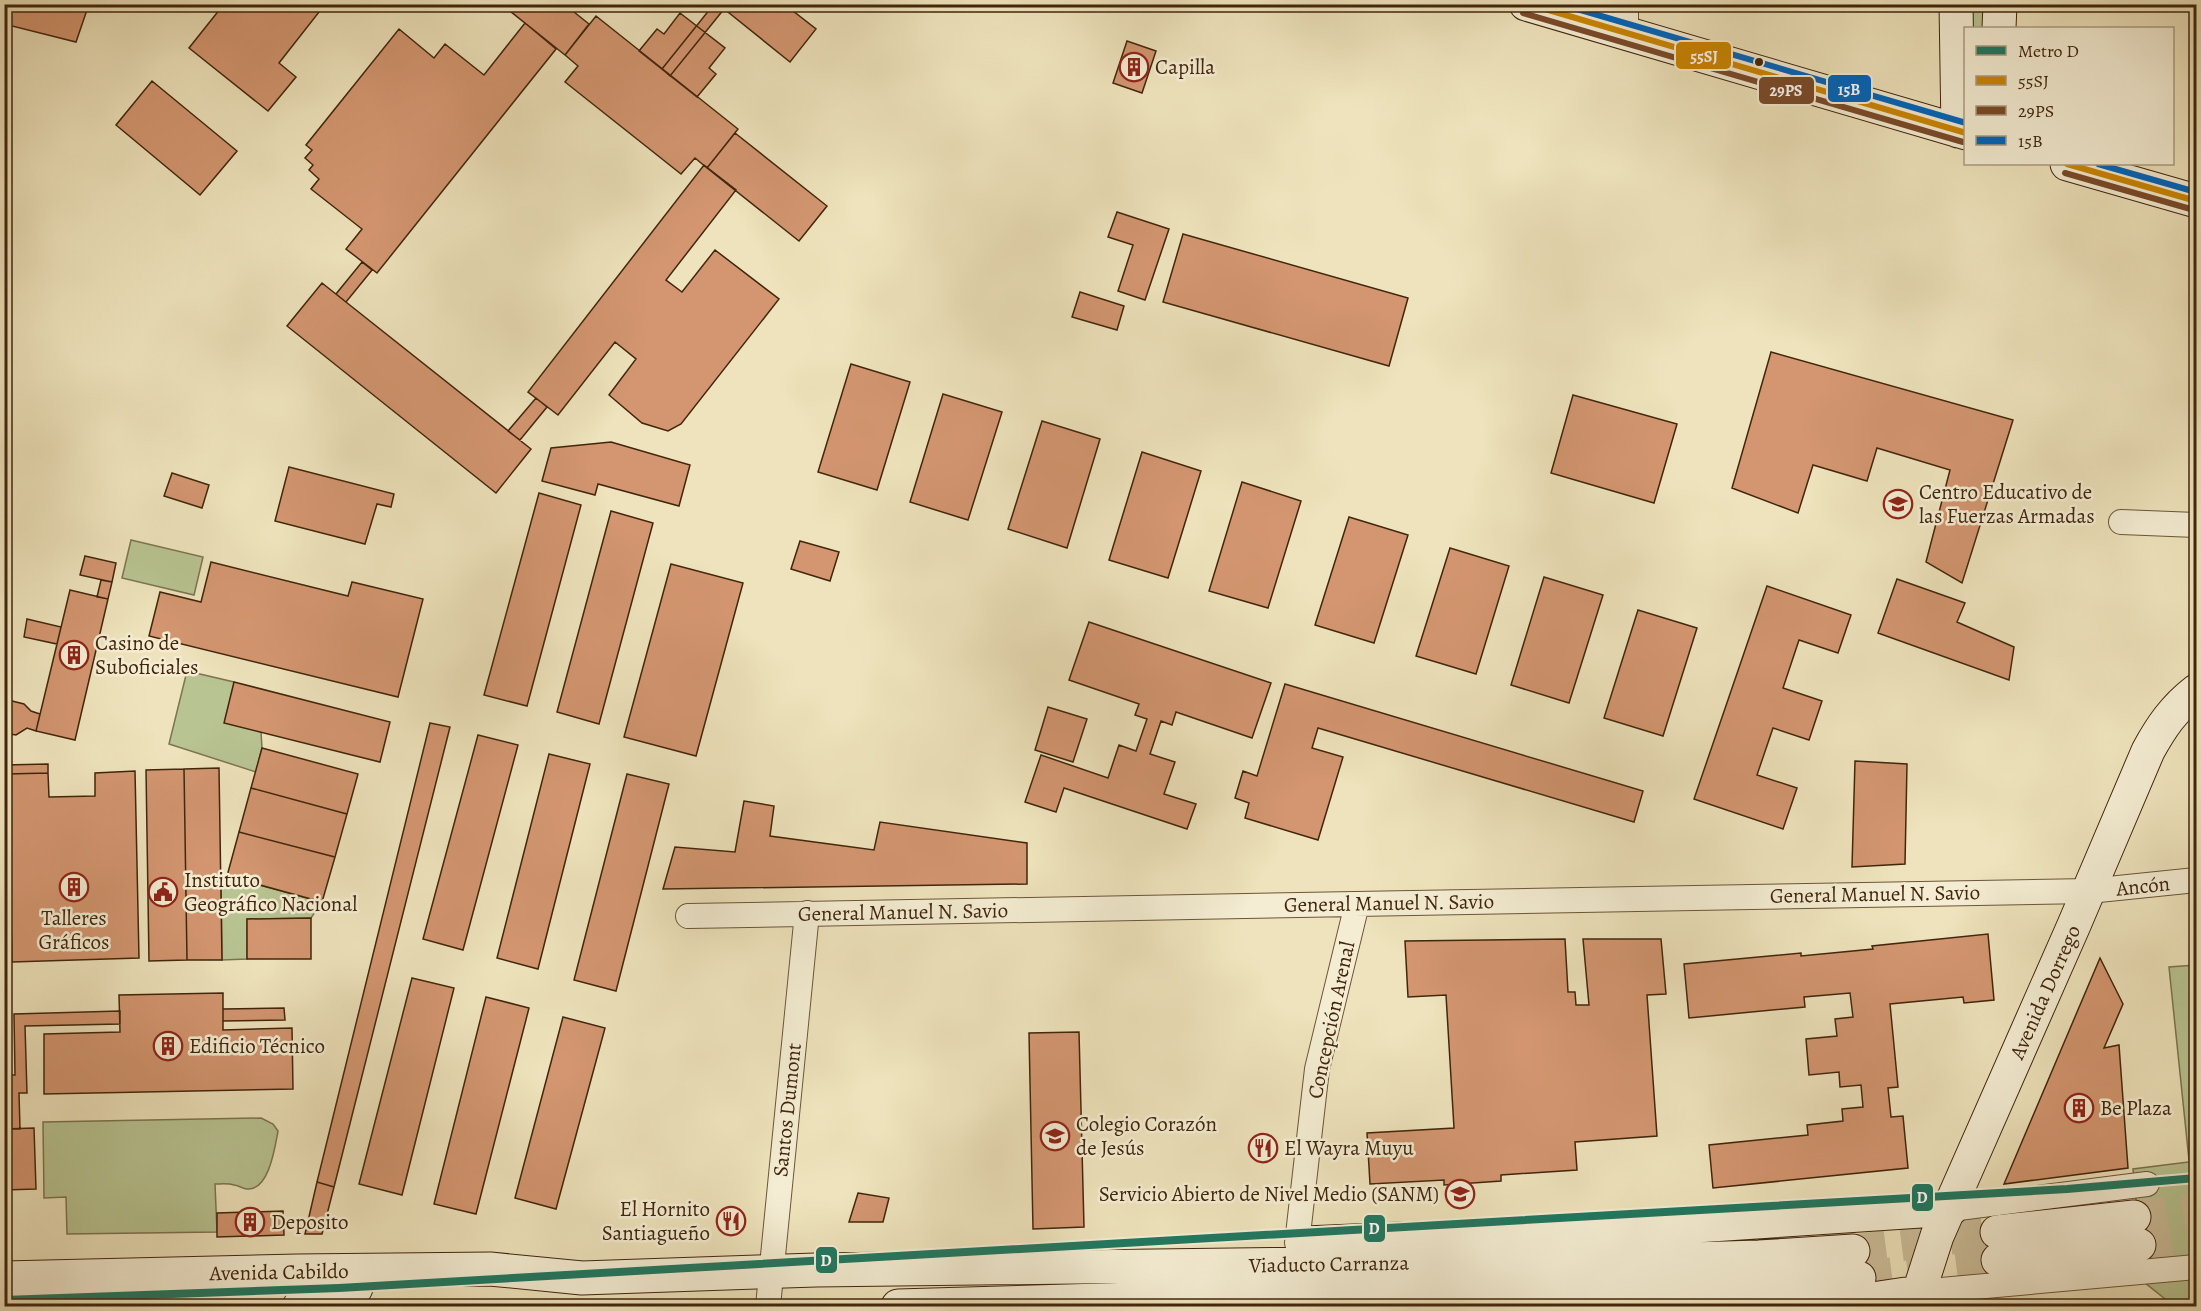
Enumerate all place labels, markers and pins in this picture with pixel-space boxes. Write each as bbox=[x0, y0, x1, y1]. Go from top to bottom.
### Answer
building icon: Capilla bbox=[1118, 51, 1150, 83]
place label: Capilla bbox=[1155, 53, 1215, 81]
unlabelled marker bbox=[1753, 56, 1765, 68]
place label: Centro Educativo de las Fuerzas Armadas bbox=[1919, 478, 2095, 530]
school or university icon: Centro Educativo de las Fuerzas Armadas bbox=[1882, 488, 1914, 520]
place label: Casino de Suboficiales bbox=[95, 629, 199, 681]
building icon: Casino de Suboficiales bbox=[58, 639, 90, 671]
place label: Instituto Geográfico Nacional bbox=[184, 866, 357, 918]
building icon: Talleres Gráficos bbox=[58, 871, 90, 903]
public building icon: Instituto Geográfico Nacional bbox=[147, 876, 179, 908]
place label: Talleres Gráficos bbox=[38, 904, 110, 956]
building icon: Edificio Técnico bbox=[152, 1030, 184, 1062]
place label: Edificio Técnico bbox=[189, 1032, 325, 1060]
building icon: Be Plaza bbox=[2063, 1092, 2095, 1124]
place label: Be Plaza bbox=[2100, 1094, 2172, 1122]
place label: Colegio Corazón de Jesús bbox=[1076, 1110, 1217, 1162]
school or university icon: Colegio Corazón de Jesús bbox=[1039, 1120, 1071, 1152]
restaurant icon: El Wayra Muyu bbox=[1247, 1132, 1279, 1164]
place label: El Wayra Muyu bbox=[1284, 1134, 1414, 1162]
school or university icon: Servicio Abierto de Nivel Medio (SANM) bbox=[1444, 1178, 1476, 1210]
place label: Servicio Abierto de Nivel Medio (SANM) bbox=[1099, 1180, 1439, 1208]
place label: El Hornito Santiagueño bbox=[602, 1195, 710, 1247]
restaurant icon: El Hornito Santiagueño bbox=[715, 1205, 747, 1237]
building icon: Deposito bbox=[234, 1206, 266, 1238]
place label: Deposito bbox=[271, 1208, 348, 1236]

